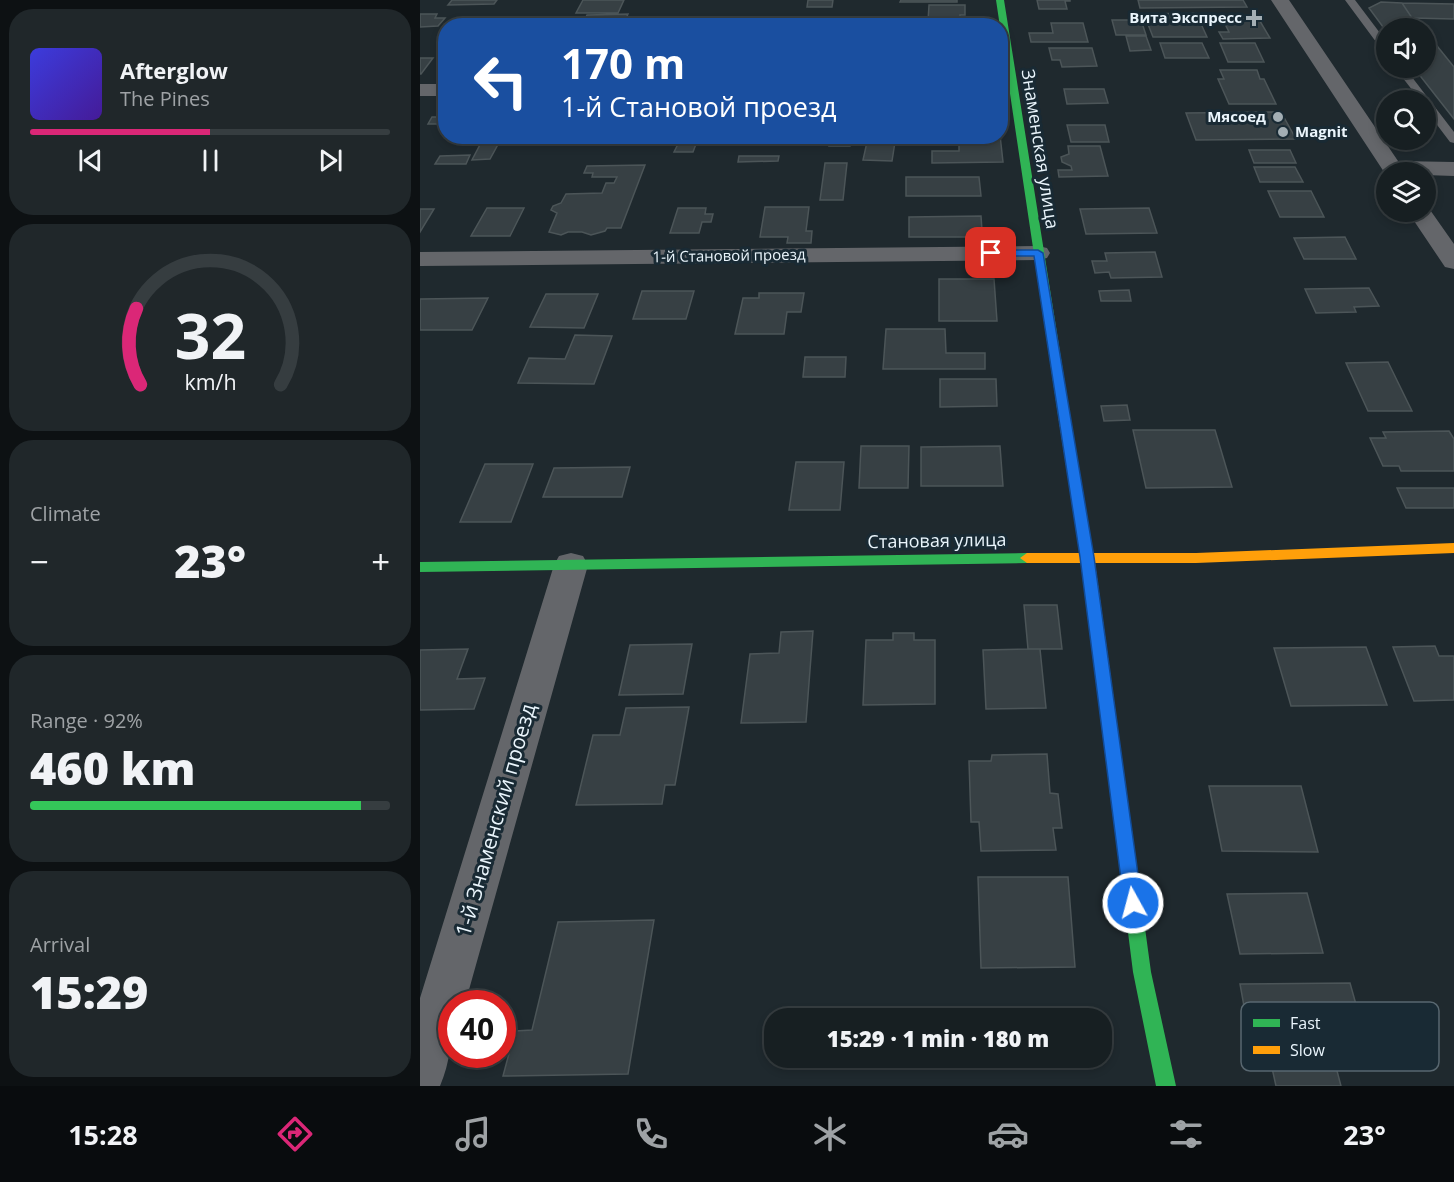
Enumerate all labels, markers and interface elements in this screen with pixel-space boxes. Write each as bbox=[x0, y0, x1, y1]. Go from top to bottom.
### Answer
place label: Вита Экспресс bbox=[1129, 7, 1242, 27]
marker: Вита Экспресс bbox=[1247, 11, 1261, 25]
map controls bbox=[1376, 18, 1436, 222]
button: sound bbox=[1376, 18, 1436, 78]
text: 170 m bbox=[561, 34, 685, 91]
icon: left bbox=[462, 42, 540, 120]
text: Afterglow bbox=[120, 55, 228, 85]
street label: Знаменская улица bbox=[1017, 67, 1065, 230]
text: The Pines bbox=[120, 85, 210, 112]
text: 1-й Становой проезд bbox=[561, 88, 837, 125]
button: search bbox=[1376, 90, 1436, 150]
place label: Мясоед bbox=[1207, 106, 1266, 126]
marker: Мясоед bbox=[1271, 110, 1285, 124]
place label: Magnit bbox=[1295, 121, 1348, 141]
marker: Magnit bbox=[1276, 125, 1290, 139]
icon: previous bbox=[74, 144, 107, 177]
icon: pause bbox=[194, 144, 227, 177]
icon: next bbox=[314, 144, 347, 177]
button: layers bbox=[1376, 162, 1436, 222]
pin bbox=[965, 227, 1016, 278]
icon: arrive bbox=[974, 236, 1007, 269]
street label: 1-й Становой проезд bbox=[652, 244, 806, 266]
text: 32 bbox=[174, 292, 246, 377]
text: km/h bbox=[184, 367, 236, 396]
text: Climate bbox=[30, 500, 101, 527]
street label: Становая улица bbox=[867, 527, 1007, 553]
text: 23° bbox=[174, 530, 246, 591]
text: − bbox=[30, 539, 49, 584]
text: + bbox=[371, 539, 390, 584]
street label: 1-й Знаменский проезд bbox=[448, 700, 542, 939]
text: Range · 92% bbox=[30, 707, 143, 734]
text: 460 km bbox=[30, 737, 195, 798]
position arrow bbox=[1101, 871, 1165, 935]
text: Arrival bbox=[30, 931, 90, 958]
text: 15:29 bbox=[30, 961, 148, 1022]
speed limit sign: 40 bbox=[438, 990, 516, 1068]
legend bbox=[1241, 1002, 1439, 1071]
text: Fast bbox=[1290, 1012, 1321, 1034]
text: 15:29 · 1 min · 180 m bbox=[827, 1023, 1049, 1053]
text: Slow bbox=[1290, 1039, 1325, 1061]
icon: directions bbox=[274, 1113, 316, 1155]
icon: music bbox=[452, 1113, 494, 1155]
icon: phone bbox=[630, 1113, 672, 1155]
icon: climate bbox=[809, 1113, 851, 1155]
icon: car bbox=[987, 1113, 1029, 1155]
icon: filters bbox=[1165, 1113, 1207, 1155]
text: 15:28 bbox=[68, 1116, 138, 1153]
text: 23° bbox=[1343, 1116, 1386, 1153]

